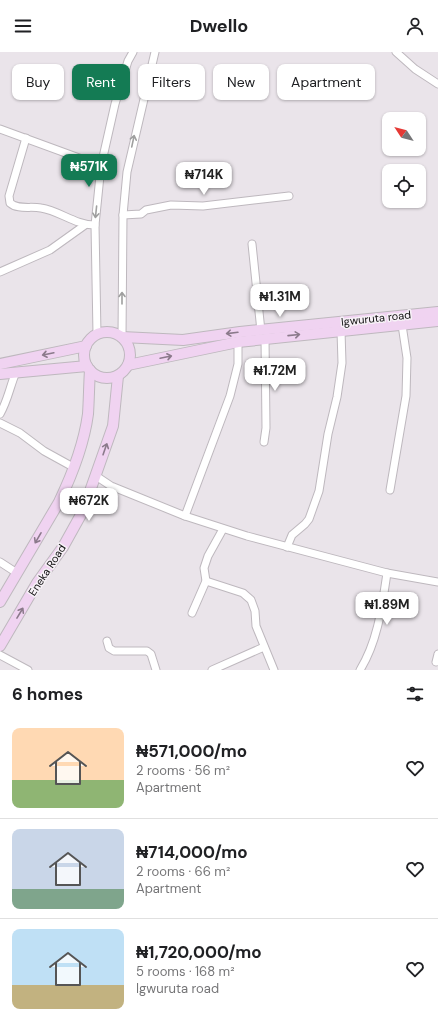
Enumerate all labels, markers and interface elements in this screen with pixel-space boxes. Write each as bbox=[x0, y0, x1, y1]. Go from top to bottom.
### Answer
text: Dwello bbox=[190, 14, 248, 38]
icon: menu bbox=[12, 15, 34, 37]
icon: person bbox=[404, 15, 426, 37]
chip: Buy bbox=[12, 64, 64, 100]
chip: Rent bbox=[72, 64, 130, 100]
chip: Filters bbox=[138, 64, 205, 100]
chip: New bbox=[213, 64, 269, 100]
chip: Apartment bbox=[277, 64, 375, 100]
north arrow bbox=[382, 112, 426, 156]
map controls bbox=[382, 112, 426, 208]
one-way arrow bbox=[130, 135, 138, 148]
pin: ₦571K bbox=[61, 154, 117, 188]
text: ₦571K bbox=[70, 158, 108, 175]
pin: ₦714K bbox=[176, 162, 232, 196]
button: locate bbox=[382, 164, 426, 208]
text: ₦714K bbox=[185, 166, 223, 183]
one-way arrow bbox=[92, 205, 100, 218]
pin: ₦1.31M bbox=[247, 284, 313, 318]
text: ₦1.31M bbox=[259, 288, 301, 305]
one-way arrow bbox=[118, 292, 126, 305]
street label: Igwuruta road bbox=[340, 307, 412, 329]
one-way arrow bbox=[226, 330, 239, 337]
one-way arrow bbox=[287, 332, 300, 339]
one-way arrow bbox=[42, 351, 55, 359]
one-way arrow bbox=[159, 353, 172, 361]
pin: ₦1.72M bbox=[242, 358, 308, 392]
text: ₦1.72M bbox=[254, 362, 296, 379]
one-way arrow bbox=[101, 443, 109, 455]
pin: ₦672K bbox=[61, 488, 117, 522]
text: ₦672K bbox=[69, 492, 109, 509]
one-way arrow bbox=[33, 532, 41, 544]
street label: Eneka Road bbox=[25, 541, 69, 598]
pin: ₦1.89M bbox=[354, 592, 420, 626]
text: ₦1.89M bbox=[364, 596, 410, 613]
one-way arrow bbox=[16, 607, 24, 619]
text: 6 homes bbox=[12, 683, 83, 705]
icon: filters bbox=[404, 683, 426, 705]
text: ₦571,000/mo bbox=[136, 740, 247, 762]
icon: home bbox=[44, 744, 92, 792]
icon: heart bbox=[404, 757, 426, 779]
text: 2 rooms · 56 m² bbox=[136, 762, 230, 779]
text: Apartment bbox=[136, 779, 201, 796]
text: ₦714,000/mo bbox=[136, 841, 248, 863]
icon: home bbox=[44, 845, 92, 893]
icon: heart bbox=[404, 858, 426, 880]
text: 2 rooms · 66 m² bbox=[136, 863, 230, 880]
text: Apartment bbox=[136, 880, 201, 897]
text: ₦1,720,000/mo bbox=[136, 941, 262, 963]
icon: home bbox=[44, 945, 92, 993]
icon: heart bbox=[404, 958, 426, 980]
text: 5 rooms · 168 m² bbox=[136, 963, 234, 980]
text: Igwuruta road bbox=[136, 980, 219, 997]

